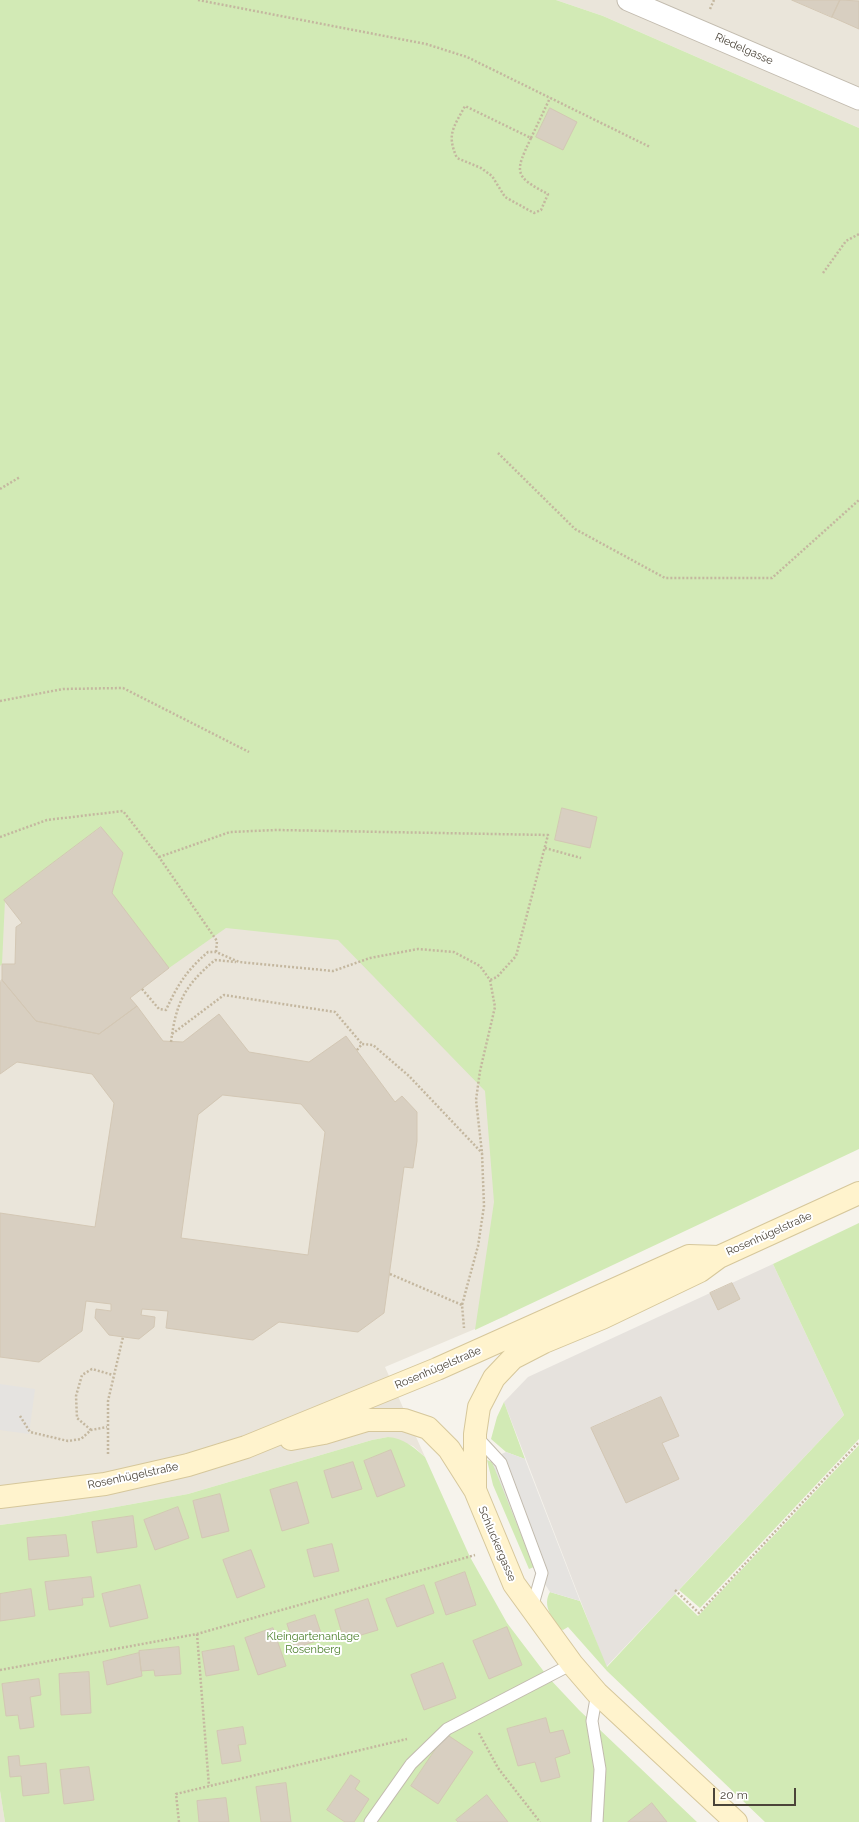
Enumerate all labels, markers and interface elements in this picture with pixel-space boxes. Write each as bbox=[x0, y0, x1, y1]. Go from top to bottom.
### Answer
street label: Riedelgasse bbox=[713, 30, 775, 68]
street label: Rosenhügelstraße bbox=[724, 1209, 814, 1259]
street label: Rosenhügelstraße bbox=[393, 1344, 483, 1392]
street label: Rosenhügelstraße bbox=[86, 1460, 180, 1492]
street label: Schluckergasse bbox=[475, 1504, 519, 1584]
park label: Kleingartenanlage Rosenberg bbox=[266, 1630, 360, 1656]
scale bar bbox=[715, 1780, 798, 1806]
text: 20 m bbox=[720, 1788, 748, 1802]

